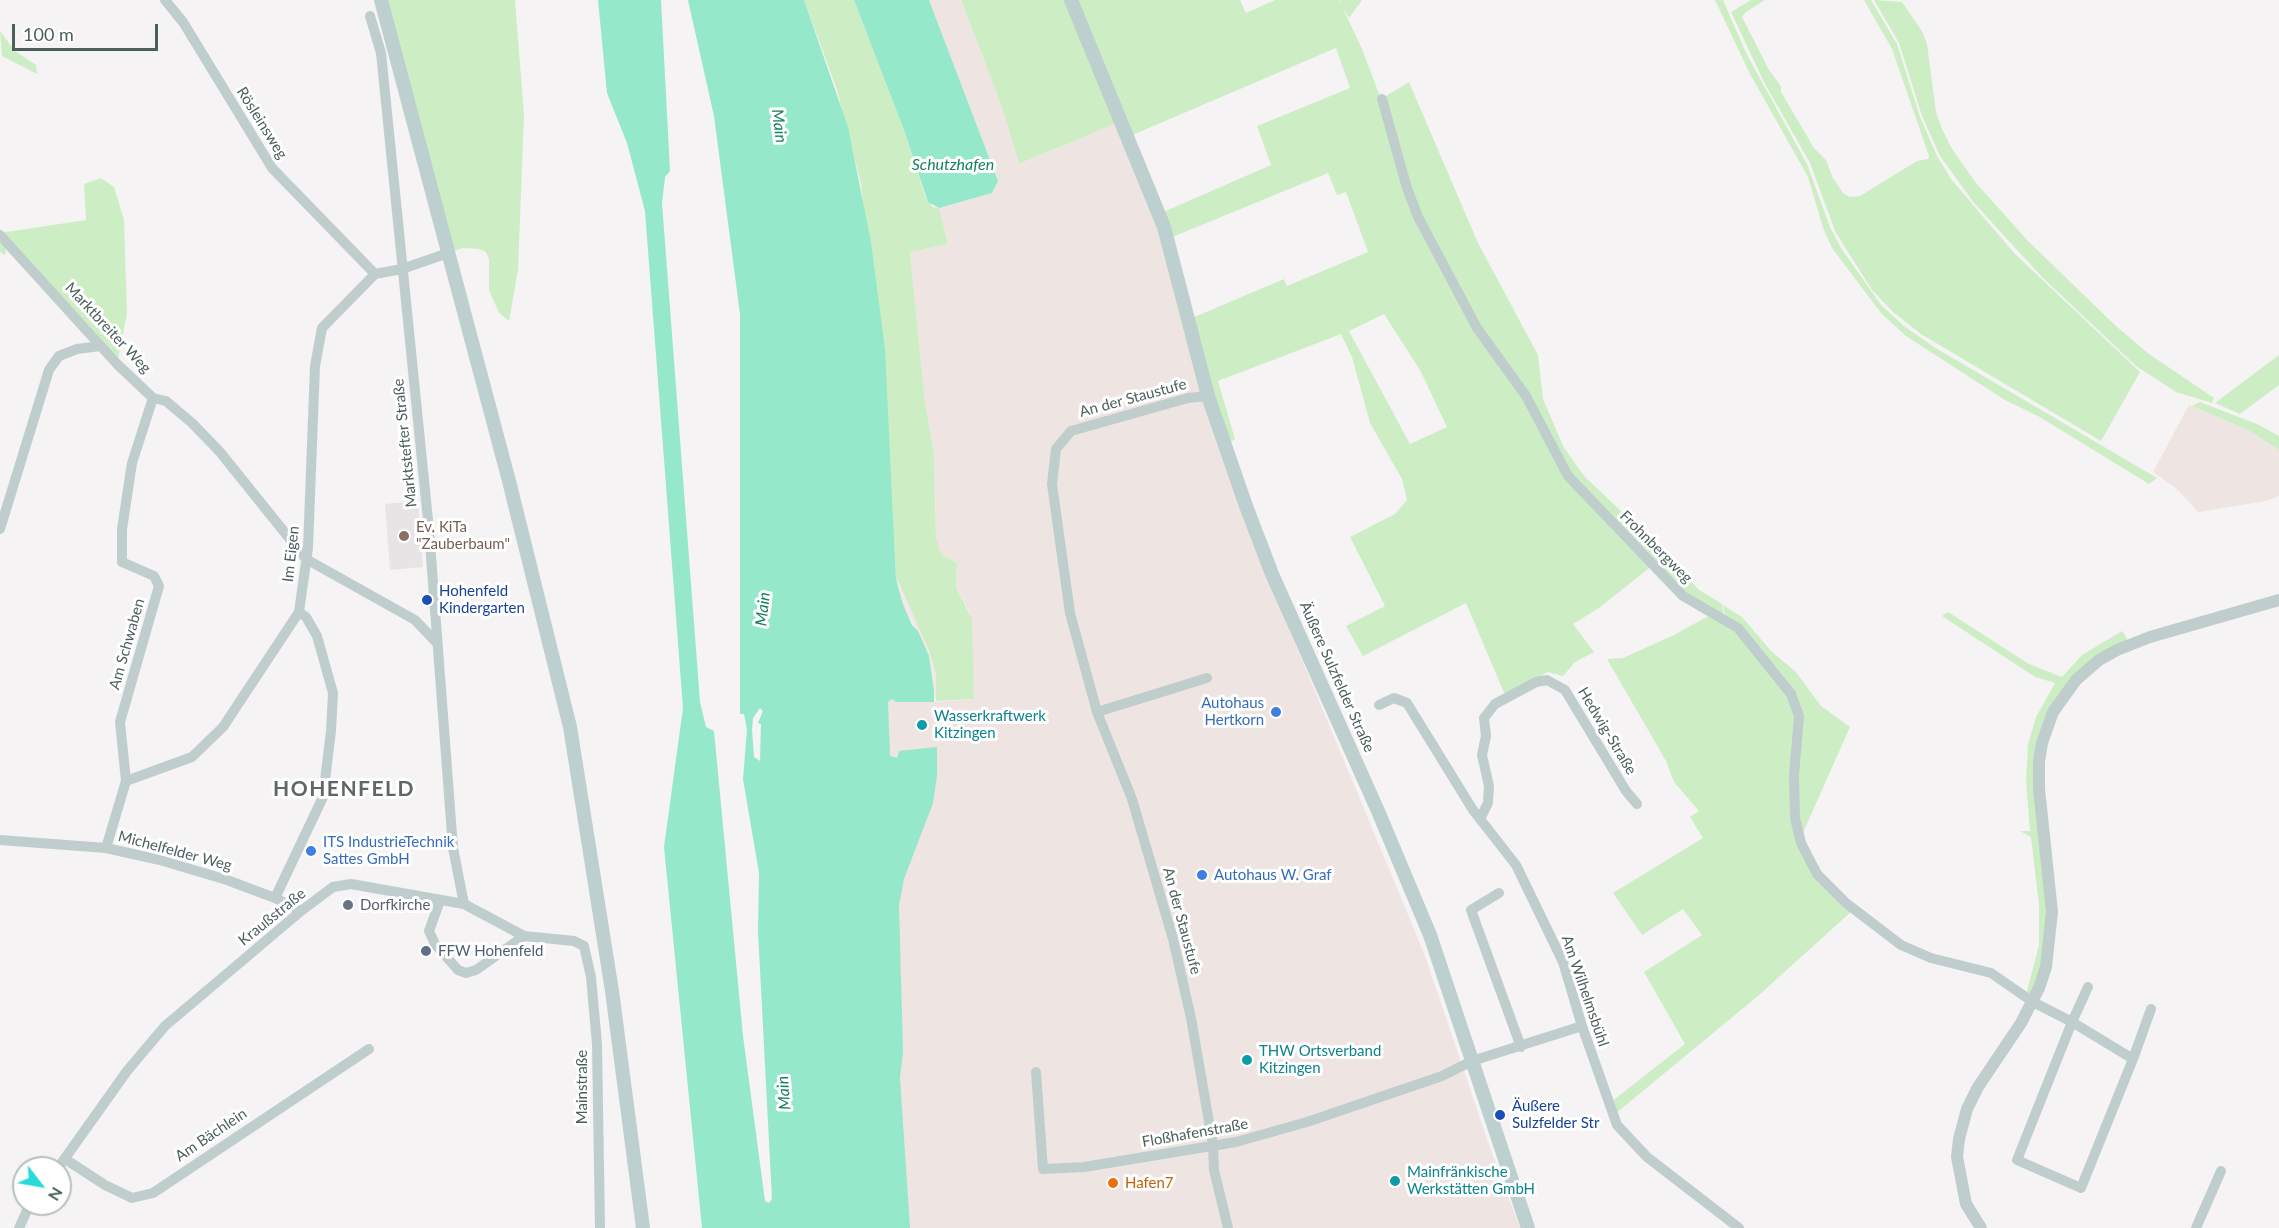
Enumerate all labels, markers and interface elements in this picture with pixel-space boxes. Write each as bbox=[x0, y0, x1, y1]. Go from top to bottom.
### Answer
scale bar bbox=[15, 12, 160, 50]
text: 100 m bbox=[23, 23, 74, 45]
street label: Rösleinsweg bbox=[233, 84, 291, 162]
water label: Main bbox=[767, 108, 791, 144]
water label: Schutzhafen bbox=[912, 155, 994, 175]
street label: Marktbreiter Weg bbox=[61, 279, 155, 377]
street label: An der Staustufe bbox=[1077, 375, 1189, 421]
street label: Marktstefter Straße bbox=[389, 378, 421, 508]
street label: Frohnbergweg bbox=[1616, 507, 1696, 587]
place label: Ev. KiTa "Zauberbaum" bbox=[416, 518, 510, 553]
street label: Im Eigen bbox=[279, 525, 303, 583]
marker: Ev. KiTa "Zauberbaum" bbox=[397, 529, 411, 543]
place label: Hohenfeld Kindergarten bbox=[439, 582, 525, 617]
water label: Main bbox=[752, 591, 774, 627]
marker: Hohenfeld Kindergarten bbox=[420, 593, 434, 607]
street label: Am Schwaben bbox=[105, 596, 149, 692]
street label: Äußere Sulzfelder Straße bbox=[1296, 599, 1378, 755]
street label: Hedwig-Straße bbox=[1574, 684, 1640, 778]
place label: Autohaus Hertkorn bbox=[1201, 694, 1264, 729]
marker: Autohaus Hertkorn bbox=[1269, 705, 1283, 719]
place label: Wasserkraftwerk Kitzingen bbox=[934, 707, 1046, 742]
marker: Wasserkraftwerk Kitzingen bbox=[915, 718, 929, 732]
district label: HOHENFELD bbox=[273, 776, 415, 802]
street label: Michelfelder Weg bbox=[116, 827, 234, 875]
place label: ITS IndustrieTechnik Sattes GmbH bbox=[323, 833, 454, 868]
marker: ITS IndustrieTechnik Sattes GmbH bbox=[304, 844, 318, 858]
street label: An der Staustufe bbox=[1159, 865, 1205, 977]
place label: Autohaus W. Graf bbox=[1214, 866, 1332, 884]
marker: Autohaus W. Graf bbox=[1195, 868, 1209, 882]
street label: Kraußstraße bbox=[235, 885, 309, 949]
place label: Dorfkirche bbox=[360, 896, 430, 914]
marker: Dorfkirche bbox=[341, 898, 355, 912]
street label: Am Wilhelmsbühl bbox=[1558, 933, 1612, 1049]
place label: FFW Hohenfeld bbox=[438, 942, 543, 960]
marker: FFW Hohenfeld bbox=[419, 944, 433, 958]
place label: THW Ortsverband Kitzingen bbox=[1259, 1042, 1381, 1077]
street label: Mainstraße bbox=[573, 1050, 591, 1124]
marker: THW Ortsverband Kitzingen bbox=[1240, 1053, 1254, 1067]
water label: Main bbox=[773, 1075, 795, 1111]
place label: Äußere Sulzfelder Str bbox=[1512, 1097, 1599, 1132]
street label: Am Bächlein bbox=[172, 1105, 250, 1165]
marker: Äußere Sulzfelder Str bbox=[1493, 1108, 1507, 1122]
street label: Floßhafenstraße bbox=[1141, 1115, 1249, 1151]
north arrow bbox=[12, 1156, 72, 1216]
place label: Mainfränkische Werkstätten GmbH bbox=[1407, 1163, 1535, 1198]
place label: Hafen7 bbox=[1125, 1174, 1174, 1192]
marker: Mainfränkische Werkstätten GmbH bbox=[1388, 1174, 1402, 1188]
marker: Hafen7 bbox=[1106, 1176, 1120, 1190]
text: N bbox=[45, 1184, 67, 1205]

